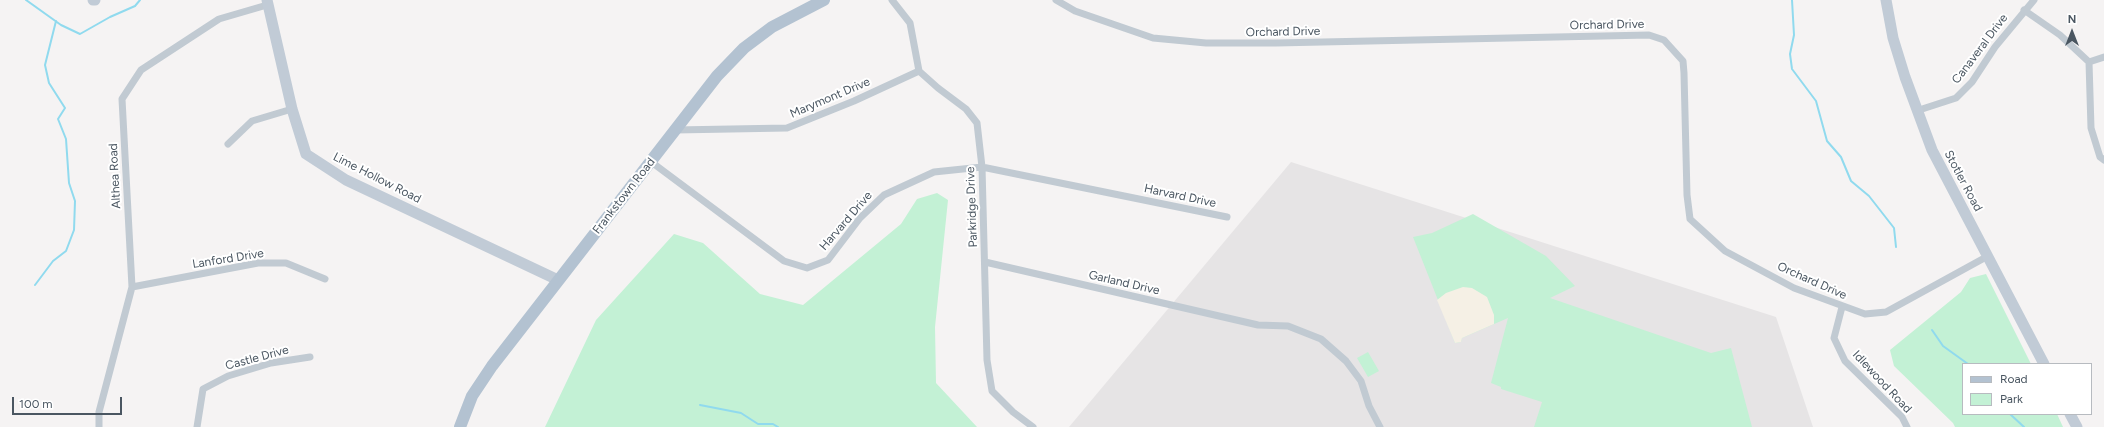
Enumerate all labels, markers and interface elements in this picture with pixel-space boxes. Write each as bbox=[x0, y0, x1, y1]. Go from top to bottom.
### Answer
street label: Canaveral Drive bbox=[1949, 11, 2011, 87]
north arrow bbox=[2052, 12, 2092, 52]
text: N bbox=[2068, 13, 2076, 26]
street label: Orchard Drive bbox=[1570, 17, 1644, 33]
street label: Orchard Drive bbox=[1246, 24, 1320, 40]
street label: Marymont Drive bbox=[788, 75, 872, 121]
street label: Althea Road bbox=[106, 143, 124, 209]
street label: Stotler Road bbox=[1941, 148, 1985, 214]
street label: Lime Hollow Road bbox=[331, 150, 423, 206]
street label: Frankstown Road bbox=[590, 155, 658, 237]
street label: Parkridge Drive bbox=[963, 166, 981, 248]
street label: Harvard Drive bbox=[1143, 181, 1217, 211]
street label: Harvard Drive bbox=[817, 189, 875, 253]
street label: Lanford Drive bbox=[191, 246, 265, 272]
street label: Orchard Drive bbox=[1775, 259, 1849, 303]
street label: Garland Drive bbox=[1087, 268, 1161, 298]
street label: Castle Drive bbox=[224, 343, 290, 373]
street label: Idlewood Road bbox=[1849, 348, 1915, 416]
legend bbox=[1962, 363, 2092, 415]
text: Road bbox=[2000, 372, 2028, 386]
scale bar bbox=[14, 389, 124, 415]
text: Park bbox=[2000, 392, 2023, 406]
text: 100 m bbox=[19, 397, 53, 411]

